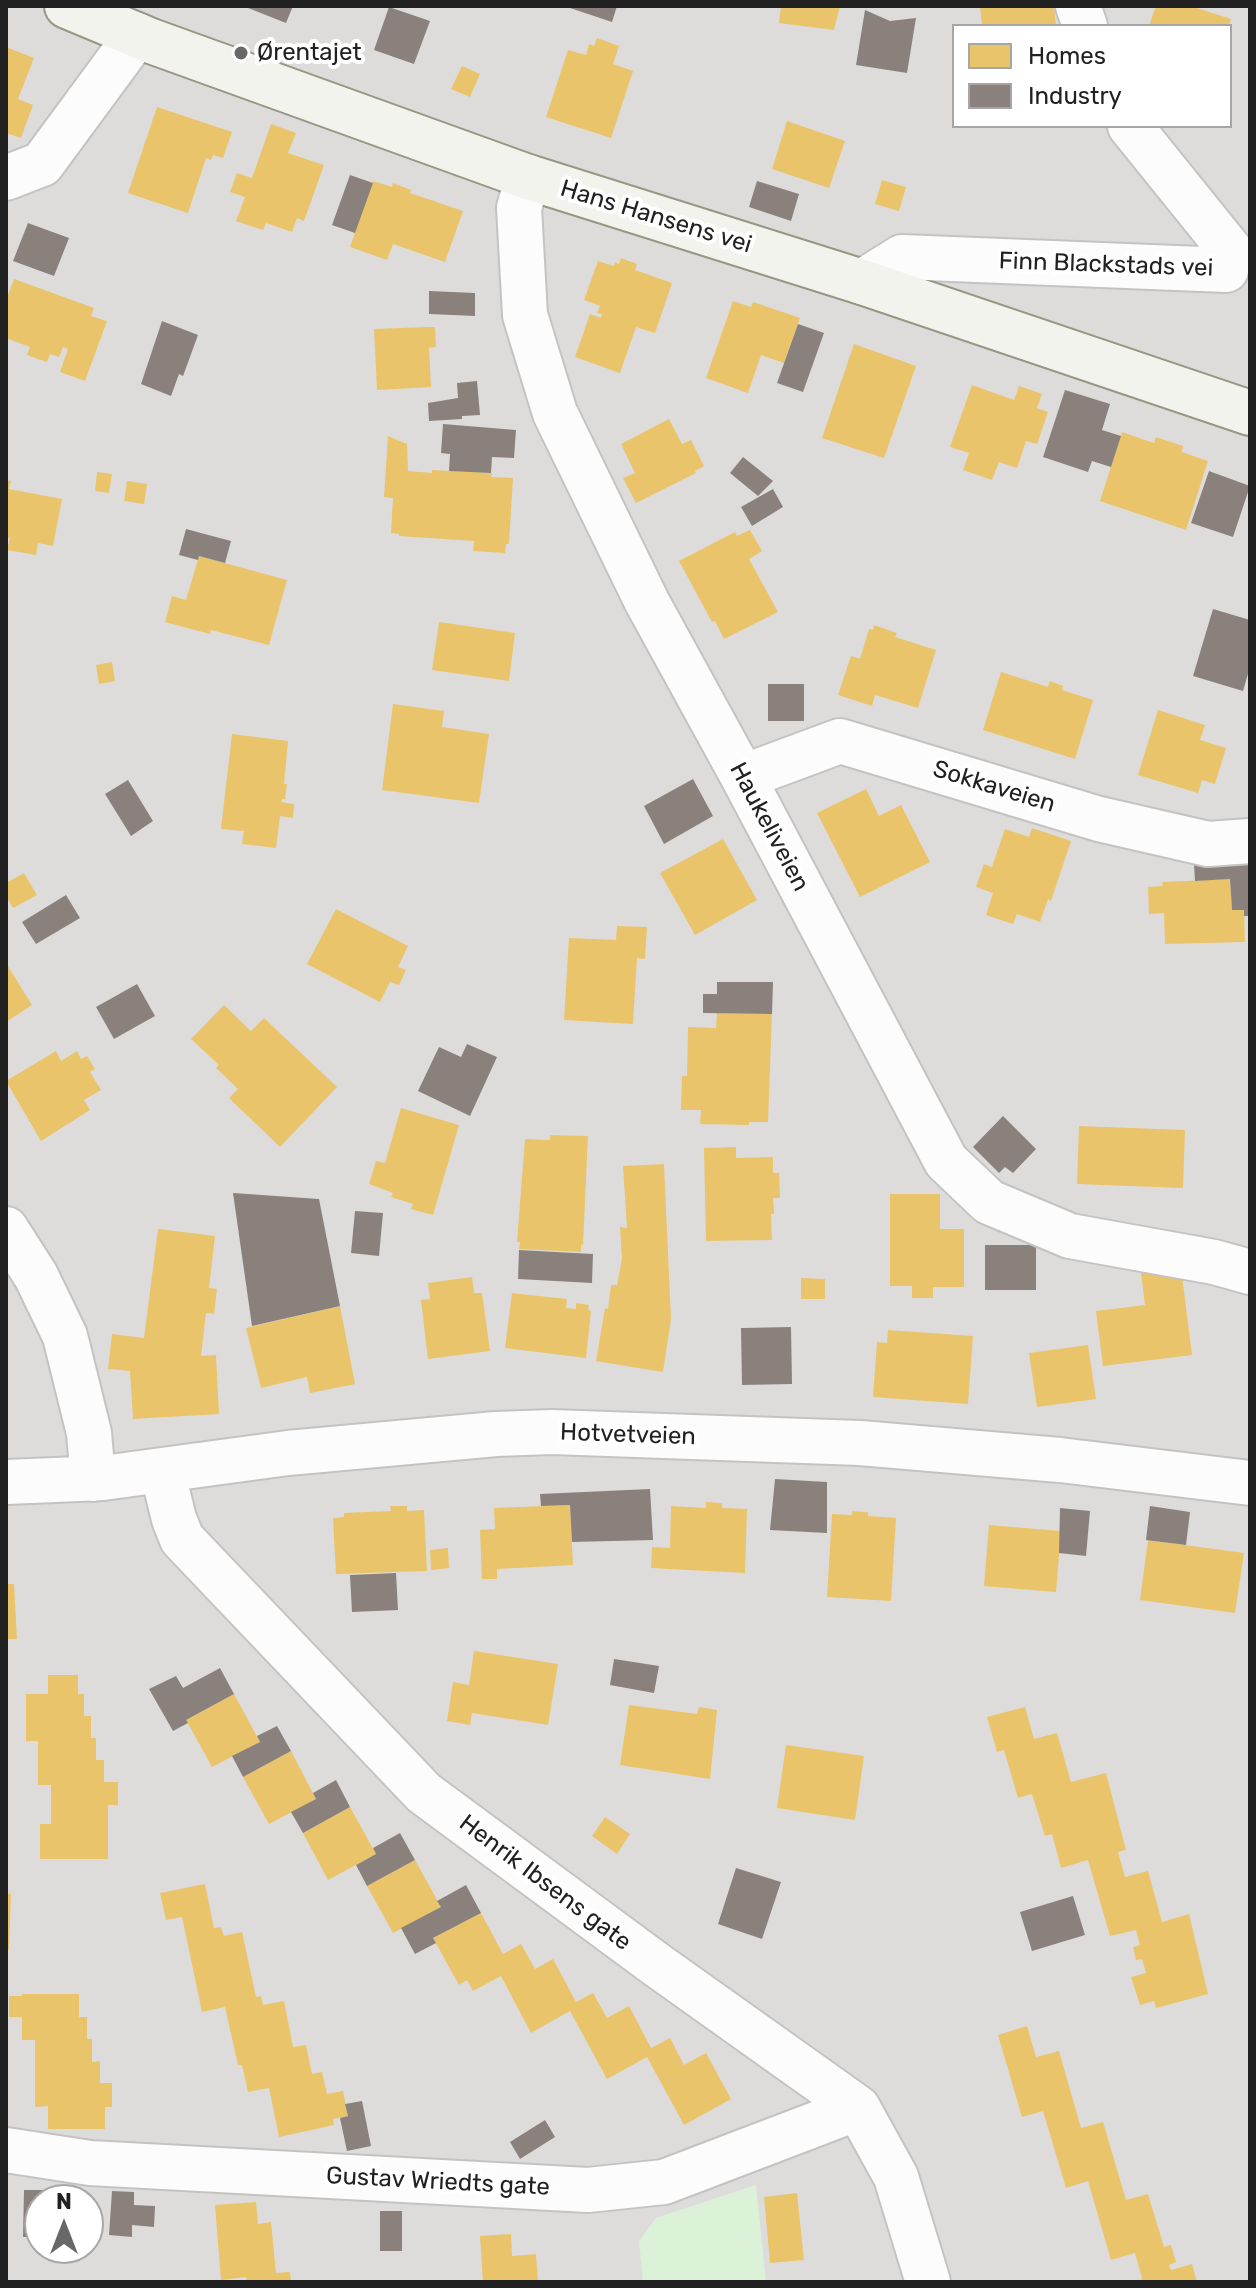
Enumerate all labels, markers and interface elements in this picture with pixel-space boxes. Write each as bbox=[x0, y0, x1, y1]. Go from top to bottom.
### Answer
legend bbox=[952, 24, 1232, 128]
place label: Ørentajet bbox=[257, 39, 362, 67]
text: Homes bbox=[1028, 42, 1106, 70]
marker: Ørentajet bbox=[232, 44, 250, 62]
text: Industry bbox=[1028, 82, 1122, 110]
street label: Hans Hansens vei bbox=[557, 174, 755, 260]
street label: Finn Blackstads vei bbox=[998, 247, 1214, 283]
street label: Sokkaveien bbox=[929, 755, 1059, 819]
street label: Haukeliveien bbox=[723, 758, 815, 896]
street label: Hotvetveien bbox=[560, 1418, 696, 1452]
street label: Henrik Ibsens gate bbox=[453, 1809, 637, 1957]
street label: Gustav Wriedts gate bbox=[325, 2162, 551, 2202]
north arrow bbox=[24, 2184, 104, 2264]
text: N bbox=[56, 2188, 72, 2215]

